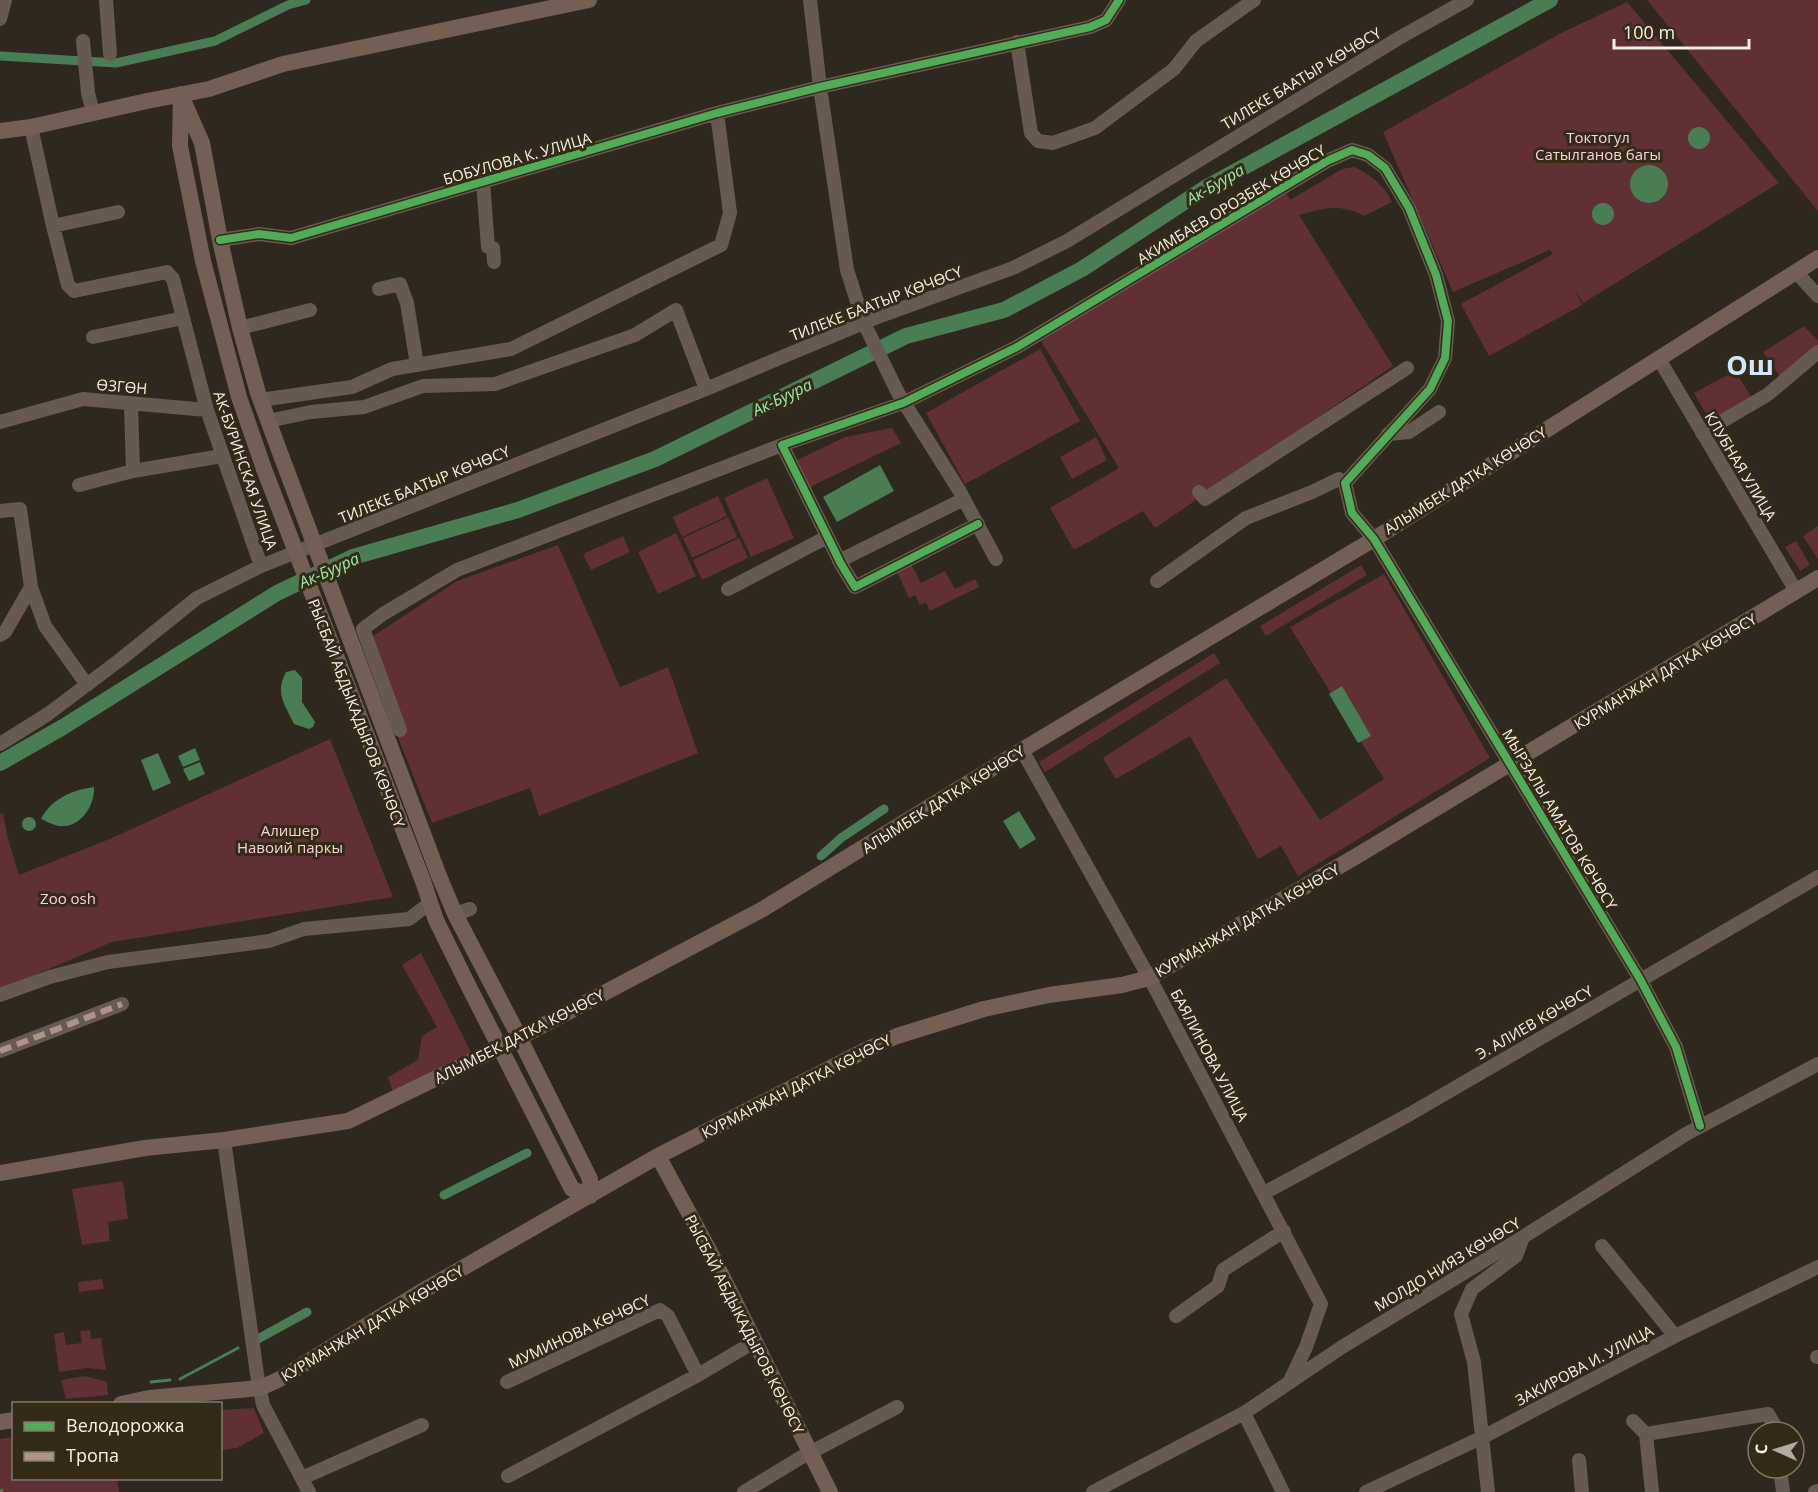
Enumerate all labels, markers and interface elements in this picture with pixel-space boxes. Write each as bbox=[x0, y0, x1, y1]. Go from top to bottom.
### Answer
scale bar bbox=[1614, 12, 1749, 50]
text: 100 m bbox=[1623, 20, 1675, 44]
street label: ТИЛЕКЕ БААТЫР КӨЧӨСҮ bbox=[1218, 22, 1385, 134]
street label: БОБУЛОВА К. УЛИЦА bbox=[441, 127, 594, 189]
park label: Токтогул Сатылганов багы bbox=[1535, 127, 1661, 164]
street label: АКИМБАЕВ ОРОЗБЕК КӨЧӨСҮ bbox=[1133, 139, 1329, 268]
water label: Ак-Буура bbox=[1181, 159, 1248, 210]
street label: ТИЛЕКЕ БААТЫР КӨЧӨСҮ bbox=[787, 261, 965, 345]
district label: Ош bbox=[1726, 346, 1774, 383]
water label: Ак-Буура bbox=[748, 373, 815, 421]
street label: ӨЗГӨН bbox=[96, 374, 148, 398]
street label: АК-БУРИНСКАЯ УЛИЦА bbox=[209, 388, 283, 552]
street label: КЛУБНАЯ УЛИЦА bbox=[1701, 408, 1782, 525]
street label: АЛЫМБЕК ДАТКА КӨЧӨСҮ bbox=[1380, 421, 1551, 538]
street label: ТИЛЕКЕ БААТЫР КӨЧӨСҮ bbox=[336, 440, 513, 527]
water label: Ак-Буура bbox=[295, 547, 363, 593]
street label: РЫСБАЙ АБДЫКАДЫРОВ КӨЧӨСҮ bbox=[304, 596, 410, 831]
street label: КУРМАНЖАН ДАТКА КӨЧӨСҮ bbox=[1570, 608, 1761, 734]
street label: МЫРЗАЛЫ АМАТОВ КӨЧӨСҮ bbox=[1498, 725, 1622, 914]
street label: АЛЫМБЕК ДАТКА КӨЧӨСҮ bbox=[858, 740, 1029, 857]
park label: Алишер Навоий паркы bbox=[237, 820, 343, 857]
street label: КУРМАНЖАН ДАТКА КӨЧӨСҮ bbox=[1151, 859, 1343, 981]
park label: Zoo osh bbox=[40, 888, 96, 908]
street label: Э. АЛИЕВ КӨЧӨСҮ bbox=[1472, 980, 1596, 1064]
street label: АЛЫМБЕК ДАТКА КӨЧӨСҮ bbox=[431, 984, 608, 1088]
street label: БАЯЛИНОВА УЛИЦА bbox=[1167, 985, 1254, 1125]
street label: КУРМАНЖАН ДАТКА КӨЧӨСҮ bbox=[698, 1029, 895, 1143]
street label: РЫСБАЙ АБДЫКАДЫРОВ КӨЧӨСҮ bbox=[681, 1211, 809, 1438]
street label: МОЛДО НИЯЗ КӨЧӨСҮ bbox=[1370, 1212, 1524, 1316]
street label: КУРМАНЖАН ДАТКА КӨЧӨСҮ bbox=[277, 1260, 468, 1386]
street label: МУМИНОВА КӨЧӨСҮ bbox=[505, 1289, 654, 1373]
street label: ЗАКИРОВА И. УЛИЦА bbox=[1512, 1320, 1657, 1410]
legend bbox=[12, 1402, 222, 1480]
text: Велодорожка bbox=[66, 1413, 184, 1437]
north arrow bbox=[1746, 1420, 1806, 1480]
text: Тропа bbox=[66, 1443, 119, 1467]
text: С bbox=[1750, 1444, 1772, 1455]

